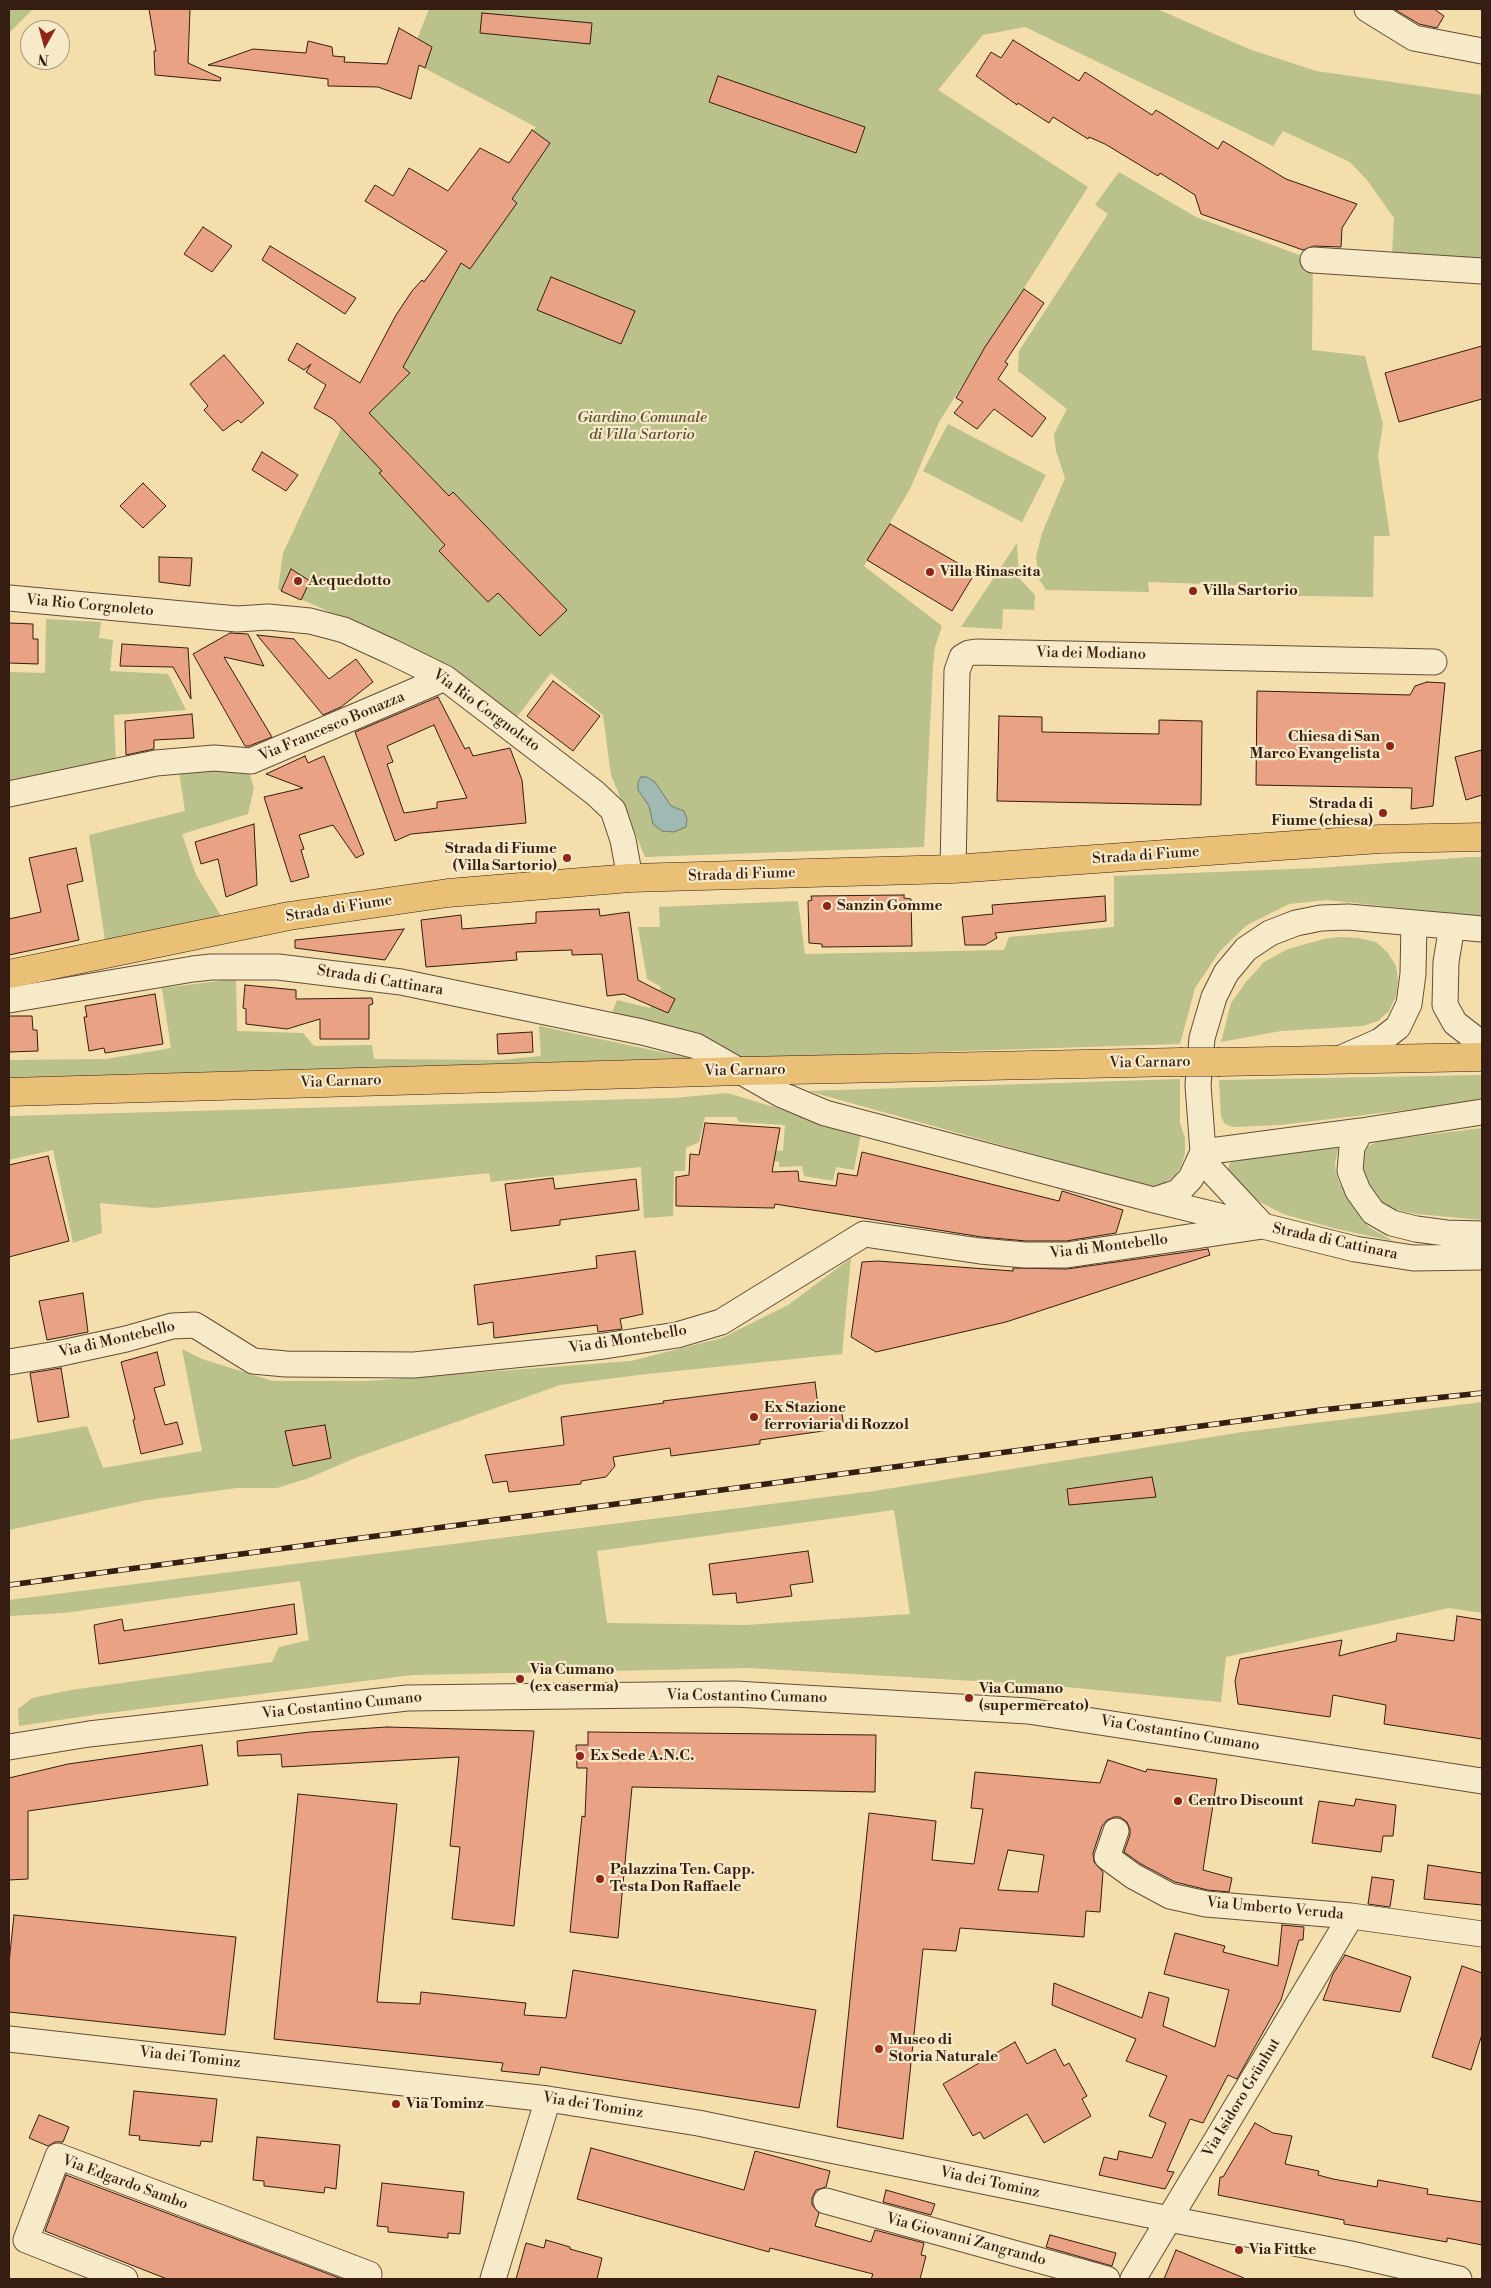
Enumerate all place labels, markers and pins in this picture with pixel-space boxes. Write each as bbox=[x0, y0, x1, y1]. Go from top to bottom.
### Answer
place label: Villa Rinascita bbox=[940, 563, 1041, 581]
marker: Villa Rinascita bbox=[924, 566, 936, 578]
place label: Acquedotto bbox=[308, 572, 391, 590]
marker: Acquedotto bbox=[292, 575, 304, 587]
place label: Villa Sartorio bbox=[1203, 582, 1298, 600]
marker: Villa Sartorio bbox=[1187, 585, 1199, 597]
place label: Chiesa di San Marco Evangelista bbox=[1250, 728, 1380, 763]
marker: Chiesa di San Marco Evangelista bbox=[1384, 740, 1396, 752]
place label: Strada di Fiume (chiesa) bbox=[1271, 795, 1373, 830]
marker: Strada di Fiume (chiesa) bbox=[1377, 807, 1389, 819]
place label: Strada di Fiume (Villa Sartorio) bbox=[445, 840, 557, 875]
marker: Strada di Fiume (Villa Sartorio) bbox=[561, 852, 573, 864]
place label: Sanzin Gomme bbox=[837, 897, 942, 915]
marker: Sanzin Gomme bbox=[821, 900, 833, 912]
place label: Ex Stazione ferroviaria di Rozzol bbox=[764, 1399, 909, 1434]
marker: Ex Stazione ferroviaria di Rozzol bbox=[748, 1411, 760, 1423]
place label: Via Cumano (ex caserma) bbox=[530, 1661, 618, 1696]
marker: Via Cumano (ex caserma) bbox=[514, 1673, 526, 1685]
place label: Via Cumano (supermercato) bbox=[979, 1680, 1089, 1715]
marker: Via Cumano (supermercato) bbox=[963, 1692, 975, 1704]
place label: Ex Sede A.N.C. bbox=[590, 1747, 694, 1765]
marker: Ex Sede A.N.C. bbox=[574, 1750, 586, 1762]
place label: Centro Discount bbox=[1188, 1792, 1303, 1810]
marker: Centro Discount bbox=[1172, 1795, 1184, 1807]
place label: Palazzina Ten. Capp. Testa Don Raffaele bbox=[610, 1861, 755, 1896]
marker: Palazzina Ten. Capp. Testa Don Raffaele bbox=[594, 1873, 606, 1885]
place label: Museo di Storia Naturale bbox=[889, 2031, 998, 2066]
marker: Museo di Storia Naturale bbox=[873, 2043, 885, 2055]
place label: Via Tominz bbox=[406, 2095, 484, 2113]
marker: Via Tominz bbox=[390, 2098, 402, 2110]
place label: Via Fittke bbox=[1249, 2241, 1316, 2259]
marker: Via Fittke bbox=[1233, 2244, 1245, 2256]

